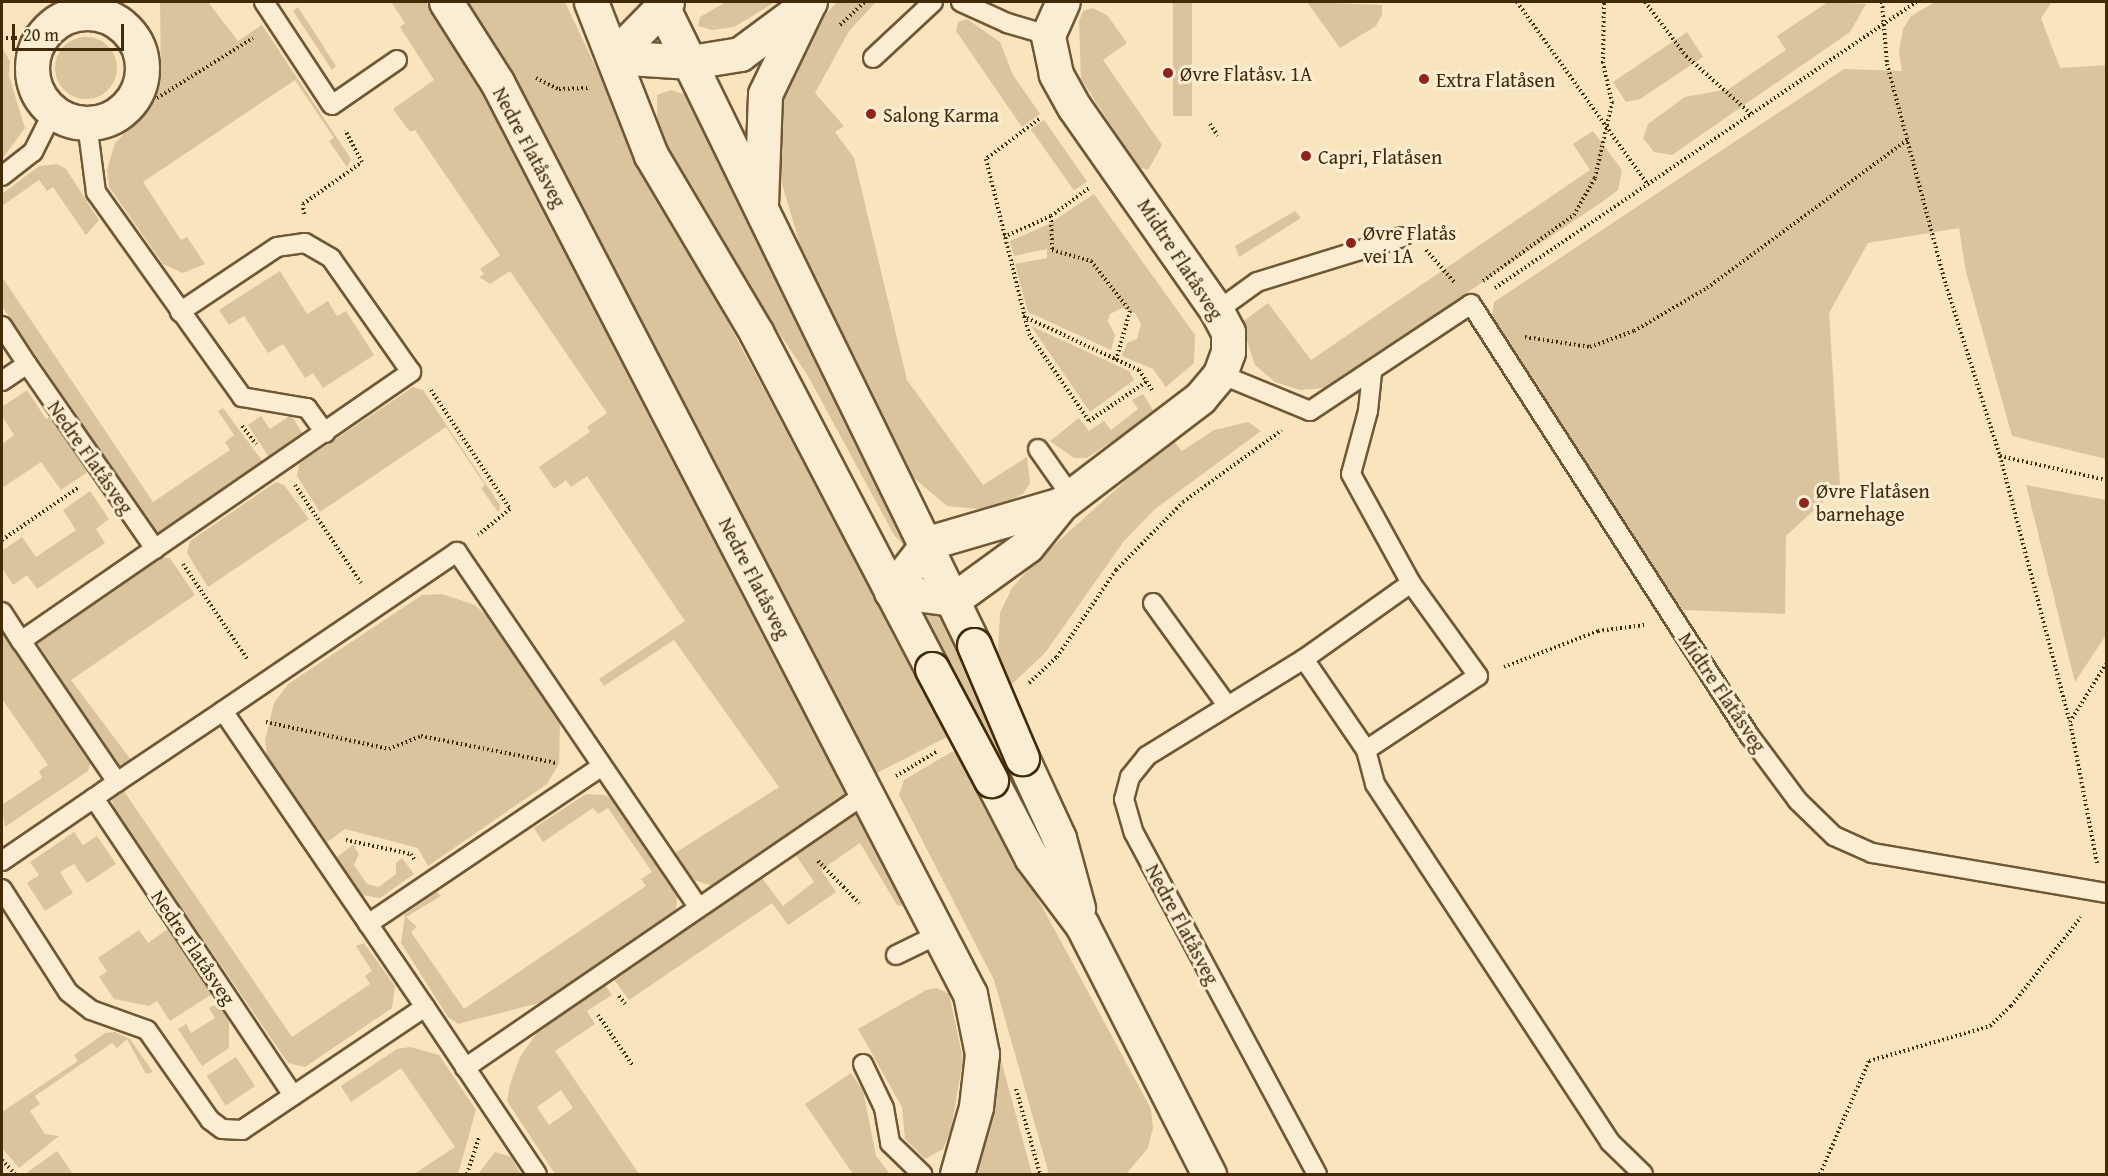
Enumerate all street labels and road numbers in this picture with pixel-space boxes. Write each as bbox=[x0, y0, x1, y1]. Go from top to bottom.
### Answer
street label: Nedre Flatåsveg bbox=[488, 83, 572, 211]
street label: Midtre Flatåsveg bbox=[1133, 194, 1229, 324]
street label: Nedre Flatåsveg bbox=[43, 396, 139, 518]
street label: Nedre Flatåsveg bbox=[714, 513, 796, 643]
street label: Midtre Flatåsveg bbox=[1674, 627, 1772, 757]
street label: Nedre Flatåsveg bbox=[1141, 860, 1225, 988]
street label: Nedre Flatåsveg bbox=[147, 885, 241, 1009]

